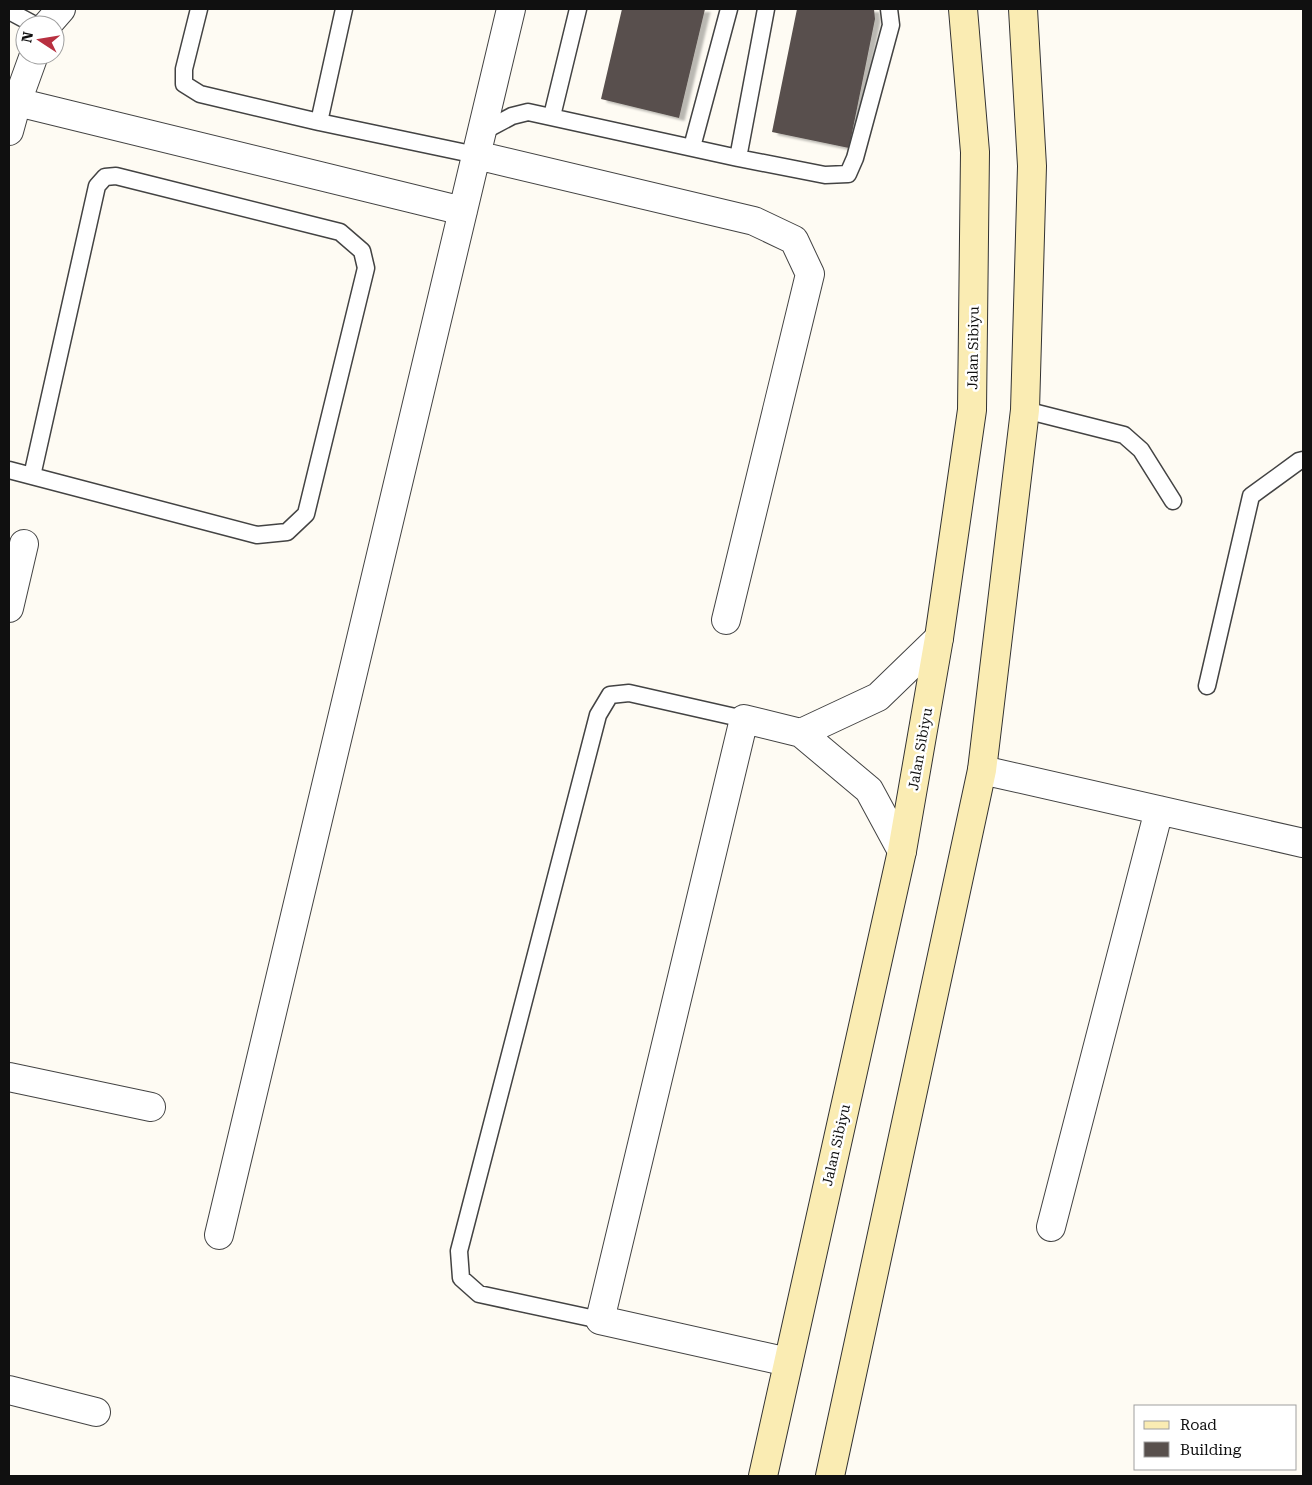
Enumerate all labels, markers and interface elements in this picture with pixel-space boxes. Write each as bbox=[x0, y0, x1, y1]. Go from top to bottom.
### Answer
north arrow bbox=[15, 15, 65, 65]
text: N bbox=[18, 30, 36, 44]
street label: Jalan Sibiyu bbox=[964, 306, 982, 390]
street label: Jalan Sibiyu bbox=[905, 706, 935, 791]
street label: Jalan Sibiyu bbox=[819, 1102, 853, 1187]
legend bbox=[1134, 1405, 1297, 1470]
text: Road bbox=[1180, 1416, 1217, 1434]
text: Building bbox=[1180, 1441, 1242, 1459]

